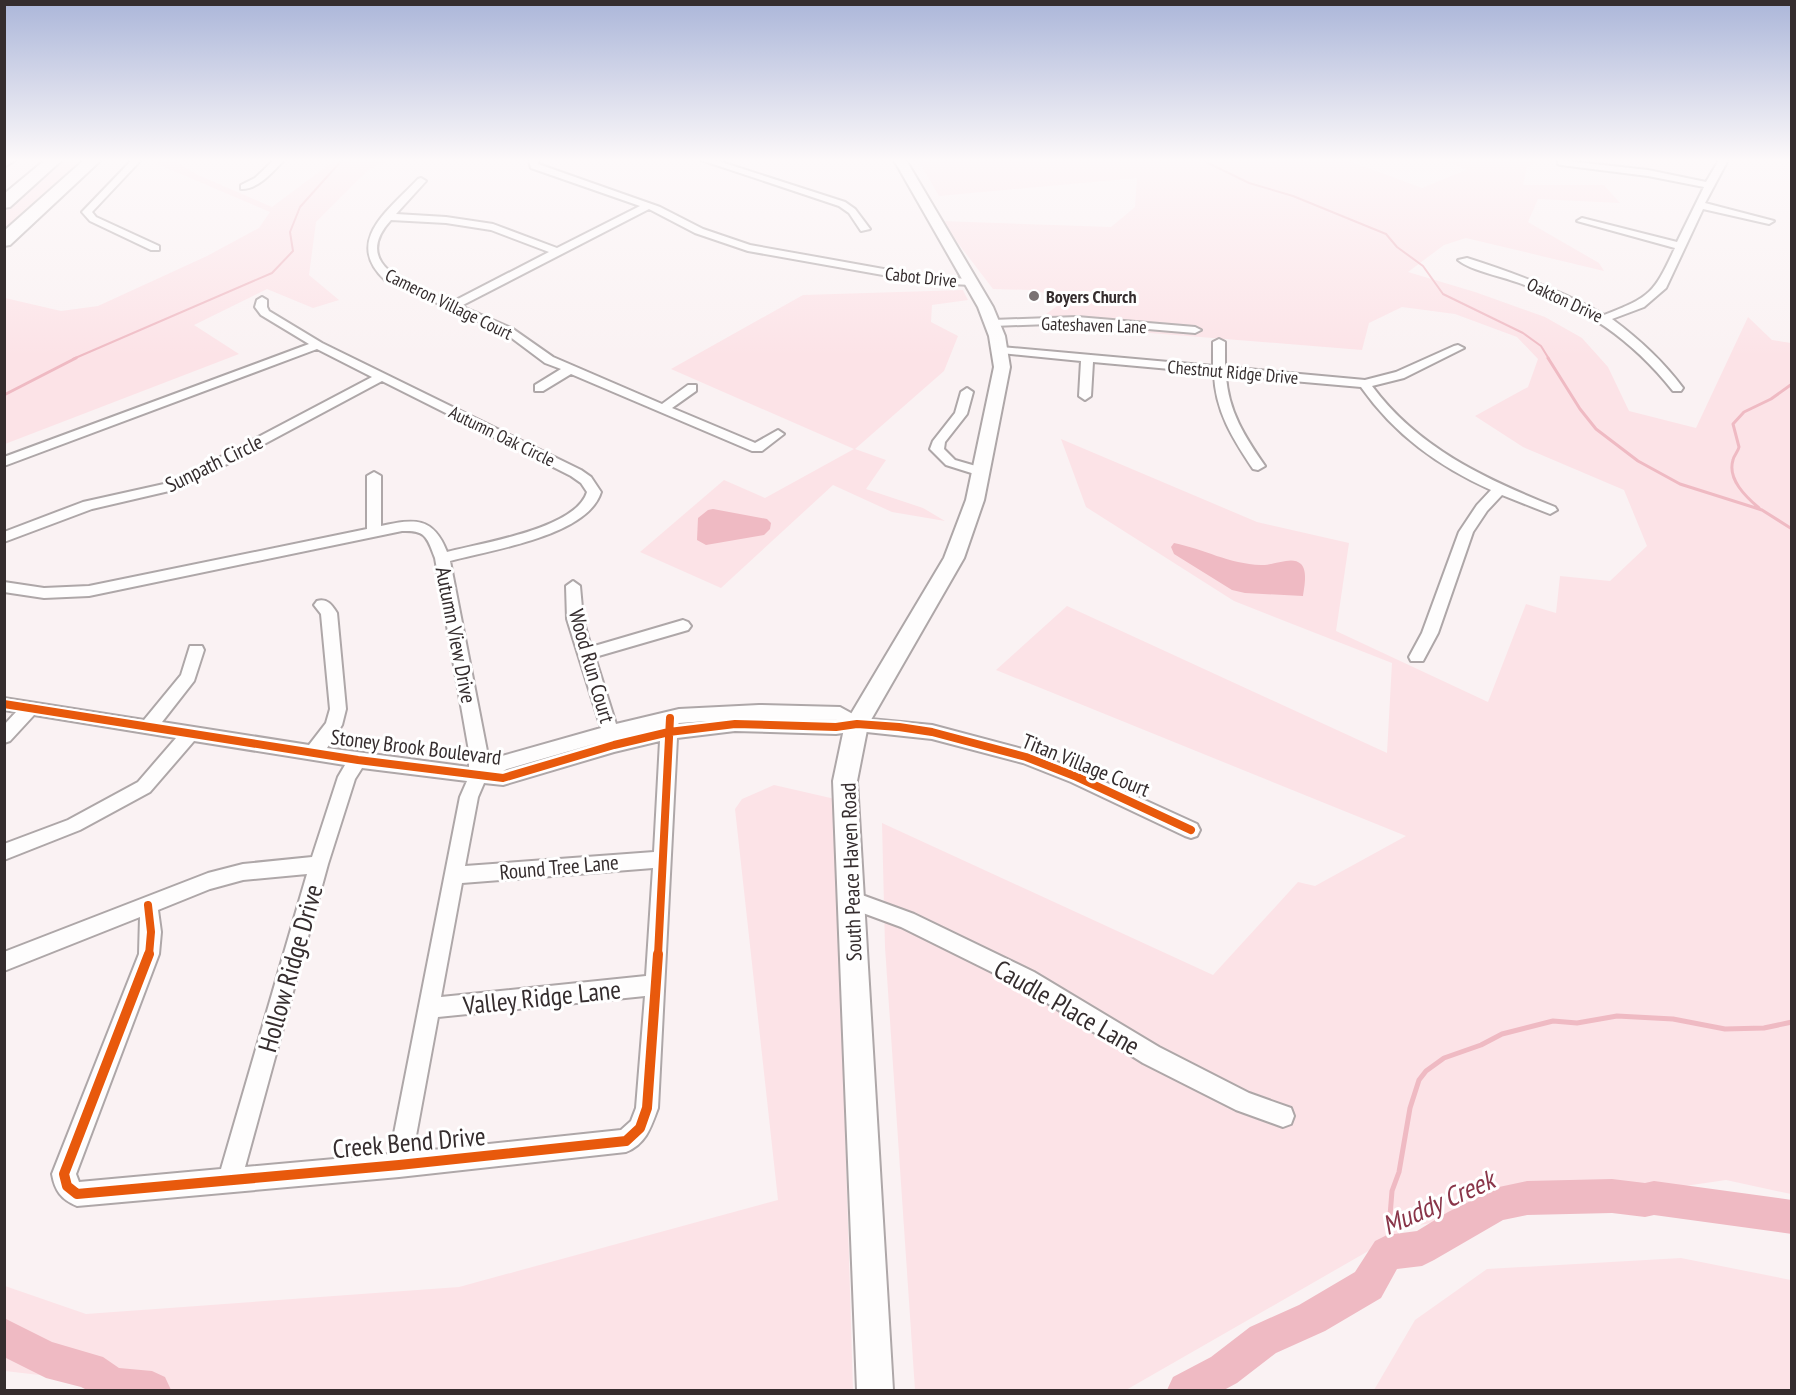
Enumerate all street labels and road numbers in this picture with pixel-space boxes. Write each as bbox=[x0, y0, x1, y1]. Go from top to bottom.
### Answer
street label: Cabot Drive bbox=[884, 262, 958, 292]
street label: Cameron Village Court bbox=[382, 263, 516, 345]
street label: Oakton Drive bbox=[1523, 272, 1607, 328]
street label: Gateshaven Lane bbox=[1041, 312, 1147, 338]
street label: Chestnut Ridge Drive bbox=[1167, 355, 1299, 389]
street label: Autumn Oak Circle bbox=[445, 400, 559, 472]
street label: Sunpath Circle bbox=[161, 428, 267, 498]
street label: Autumn View Drive bbox=[430, 565, 482, 705]
street label: Wood Run Court bbox=[563, 606, 621, 726]
street label: Stoney Brook Boulevard bbox=[329, 723, 503, 771]
street label: Titan Village Court bbox=[1018, 727, 1154, 803]
street label: South Peace Haven Road bbox=[834, 782, 868, 962]
street label: Round Tree Lane bbox=[498, 848, 620, 886]
street label: Hollow Ridge Drive bbox=[250, 880, 330, 1056]
street label: Caudle Place Lane bbox=[988, 952, 1146, 1062]
street label: Valley Ridge Lane bbox=[461, 972, 622, 1022]
street label: Creek Bend Drive bbox=[331, 1119, 487, 1165]

